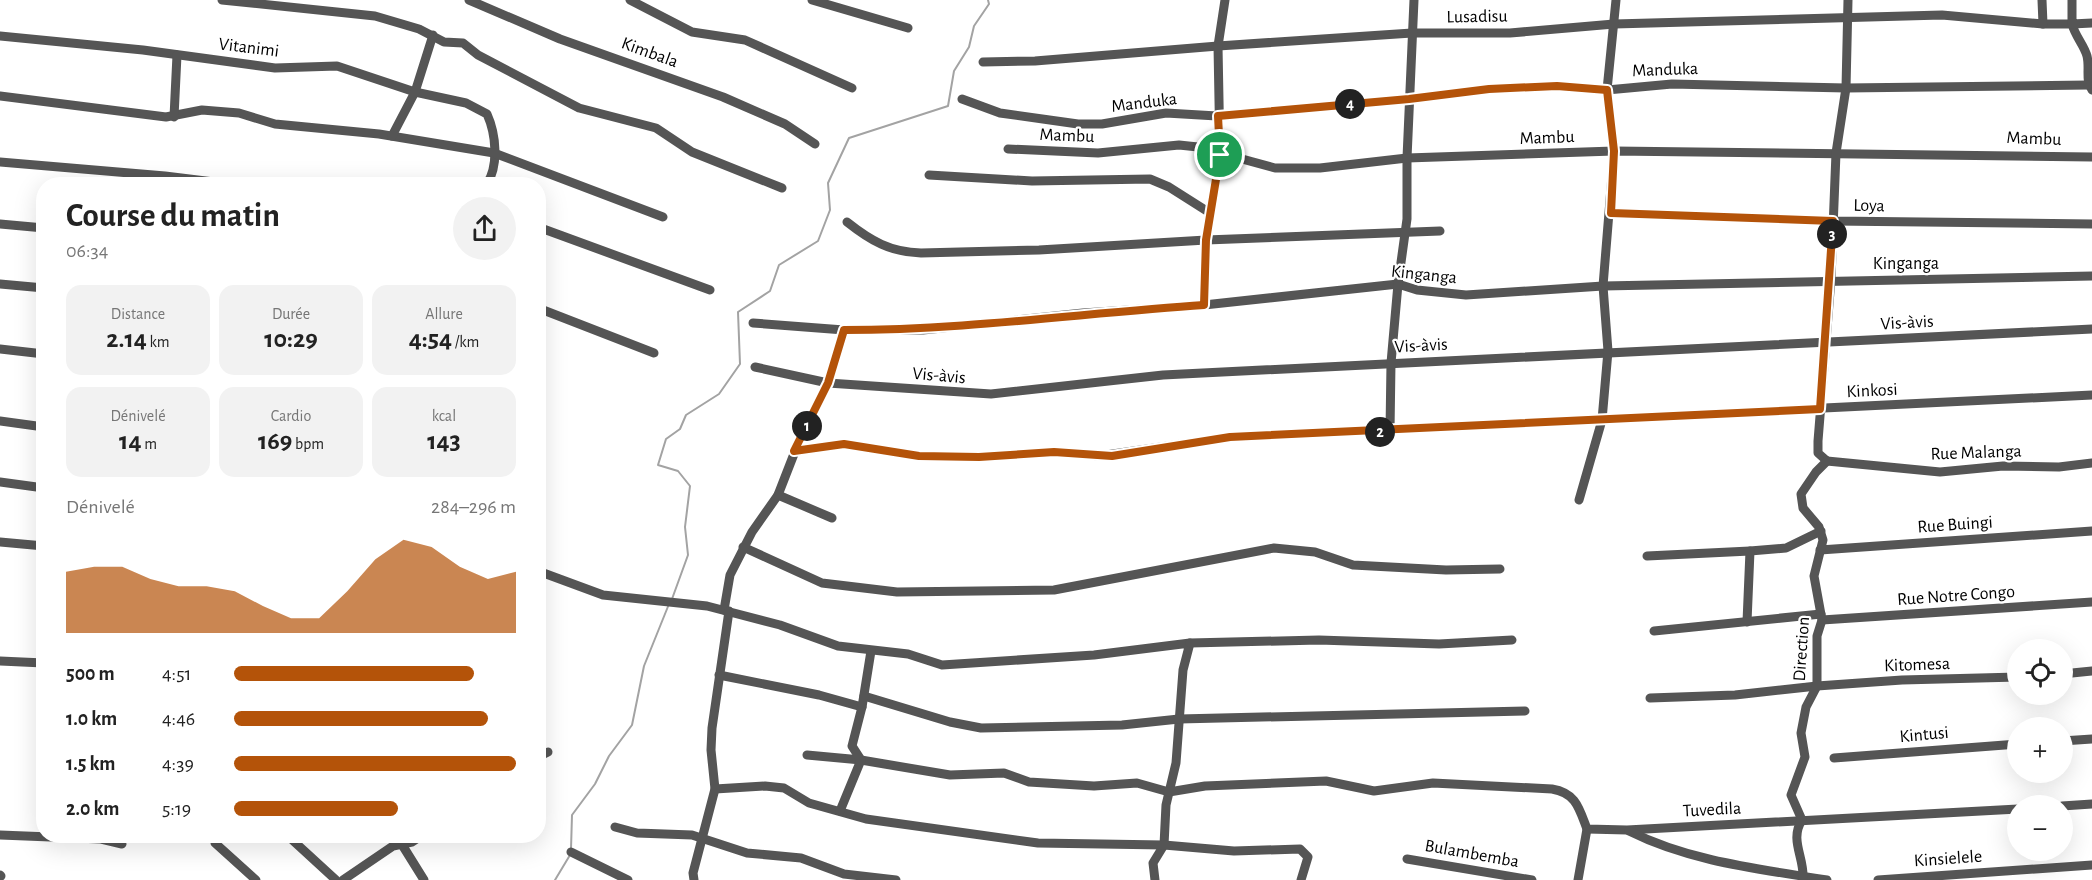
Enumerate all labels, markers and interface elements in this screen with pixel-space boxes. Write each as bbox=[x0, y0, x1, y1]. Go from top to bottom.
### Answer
street label: Lusadisu bbox=[1446, 7, 1508, 27]
street label: Kimbala bbox=[619, 34, 680, 71]
street label: Vitanimi bbox=[218, 35, 280, 61]
street label: Manduka bbox=[1632, 60, 1698, 80]
pin: 4 bbox=[1335, 89, 1365, 119]
street label: Manduka bbox=[1110, 90, 1178, 116]
text: 4 bbox=[1346, 96, 1354, 112]
street label: Mambu bbox=[1039, 126, 1095, 146]
street label: Mambu bbox=[1519, 128, 1575, 148]
pin bbox=[1194, 129, 1245, 180]
street label: Mambu bbox=[2006, 129, 2062, 149]
icon: arrive bbox=[1203, 138, 1236, 171]
button: share bbox=[453, 197, 516, 260]
street label: Loya bbox=[1853, 197, 1885, 215]
text: Course du matin bbox=[66, 200, 280, 233]
pin: 3 bbox=[1817, 219, 1847, 249]
text: 3 bbox=[1829, 226, 1835, 242]
text: 06:34 bbox=[66, 241, 108, 261]
street label: Kinganga bbox=[1873, 255, 1939, 273]
street label: Kinganga bbox=[1390, 263, 1458, 287]
text: Distance bbox=[111, 306, 165, 322]
text: Durée bbox=[272, 306, 310, 322]
text: Allure bbox=[425, 306, 463, 322]
street label: Vis-àvis bbox=[1880, 313, 1934, 333]
text: 2.14 bbox=[106, 326, 147, 352]
text: 10:29 bbox=[264, 326, 318, 352]
text: 4:54 bbox=[409, 326, 452, 352]
text: km bbox=[147, 334, 170, 350]
text: /km bbox=[452, 334, 479, 350]
street label: Vis-àvis bbox=[1394, 336, 1448, 356]
street label: Vis-àvis bbox=[912, 365, 966, 387]
street label: Kinkosi bbox=[1846, 381, 1898, 401]
text: Dénivelé bbox=[110, 408, 166, 424]
text: Cardio bbox=[271, 408, 311, 424]
text: kcal bbox=[432, 408, 456, 424]
pin: 1 bbox=[792, 411, 822, 441]
pin: 2 bbox=[1365, 417, 1395, 447]
text: 1 bbox=[804, 418, 810, 434]
text: 2 bbox=[1376, 424, 1384, 440]
text: 14 bbox=[119, 428, 142, 454]
text: 169 bbox=[258, 428, 292, 454]
text: 143 bbox=[427, 428, 461, 454]
text: m bbox=[142, 436, 157, 452]
text: bpm bbox=[292, 436, 324, 452]
street label: Rue Malanga bbox=[1930, 442, 2022, 464]
text: Dénivelé bbox=[66, 497, 135, 517]
text: 284–296 m bbox=[431, 497, 516, 517]
street label: Rue Buingi bbox=[1917, 513, 1993, 537]
street label: Rue Notre Congo bbox=[1896, 583, 2016, 609]
street label: Direction bbox=[1791, 616, 1813, 682]
map controls bbox=[2007, 639, 2073, 861]
button: locate bbox=[2007, 639, 2073, 705]
street label: Kitomesa bbox=[1884, 655, 1950, 675]
text: 500 m bbox=[66, 664, 115, 684]
text: 4:51 bbox=[162, 664, 191, 684]
text: 1.0 km bbox=[66, 709, 117, 729]
text: 4:46 bbox=[162, 709, 195, 729]
button: + bbox=[2007, 717, 2073, 783]
street label: Kintusi bbox=[1899, 724, 1949, 746]
text: 1.5 km bbox=[66, 754, 115, 774]
text: 4:39 bbox=[162, 754, 194, 774]
button: − bbox=[2007, 795, 2073, 861]
text: 2.0 km bbox=[66, 799, 119, 819]
text: 5:19 bbox=[162, 799, 191, 819]
street label: Tuvedila bbox=[1682, 799, 1742, 821]
street label: Bulambemba bbox=[1423, 837, 1520, 871]
street label: Kinsielele bbox=[1913, 848, 1983, 870]

